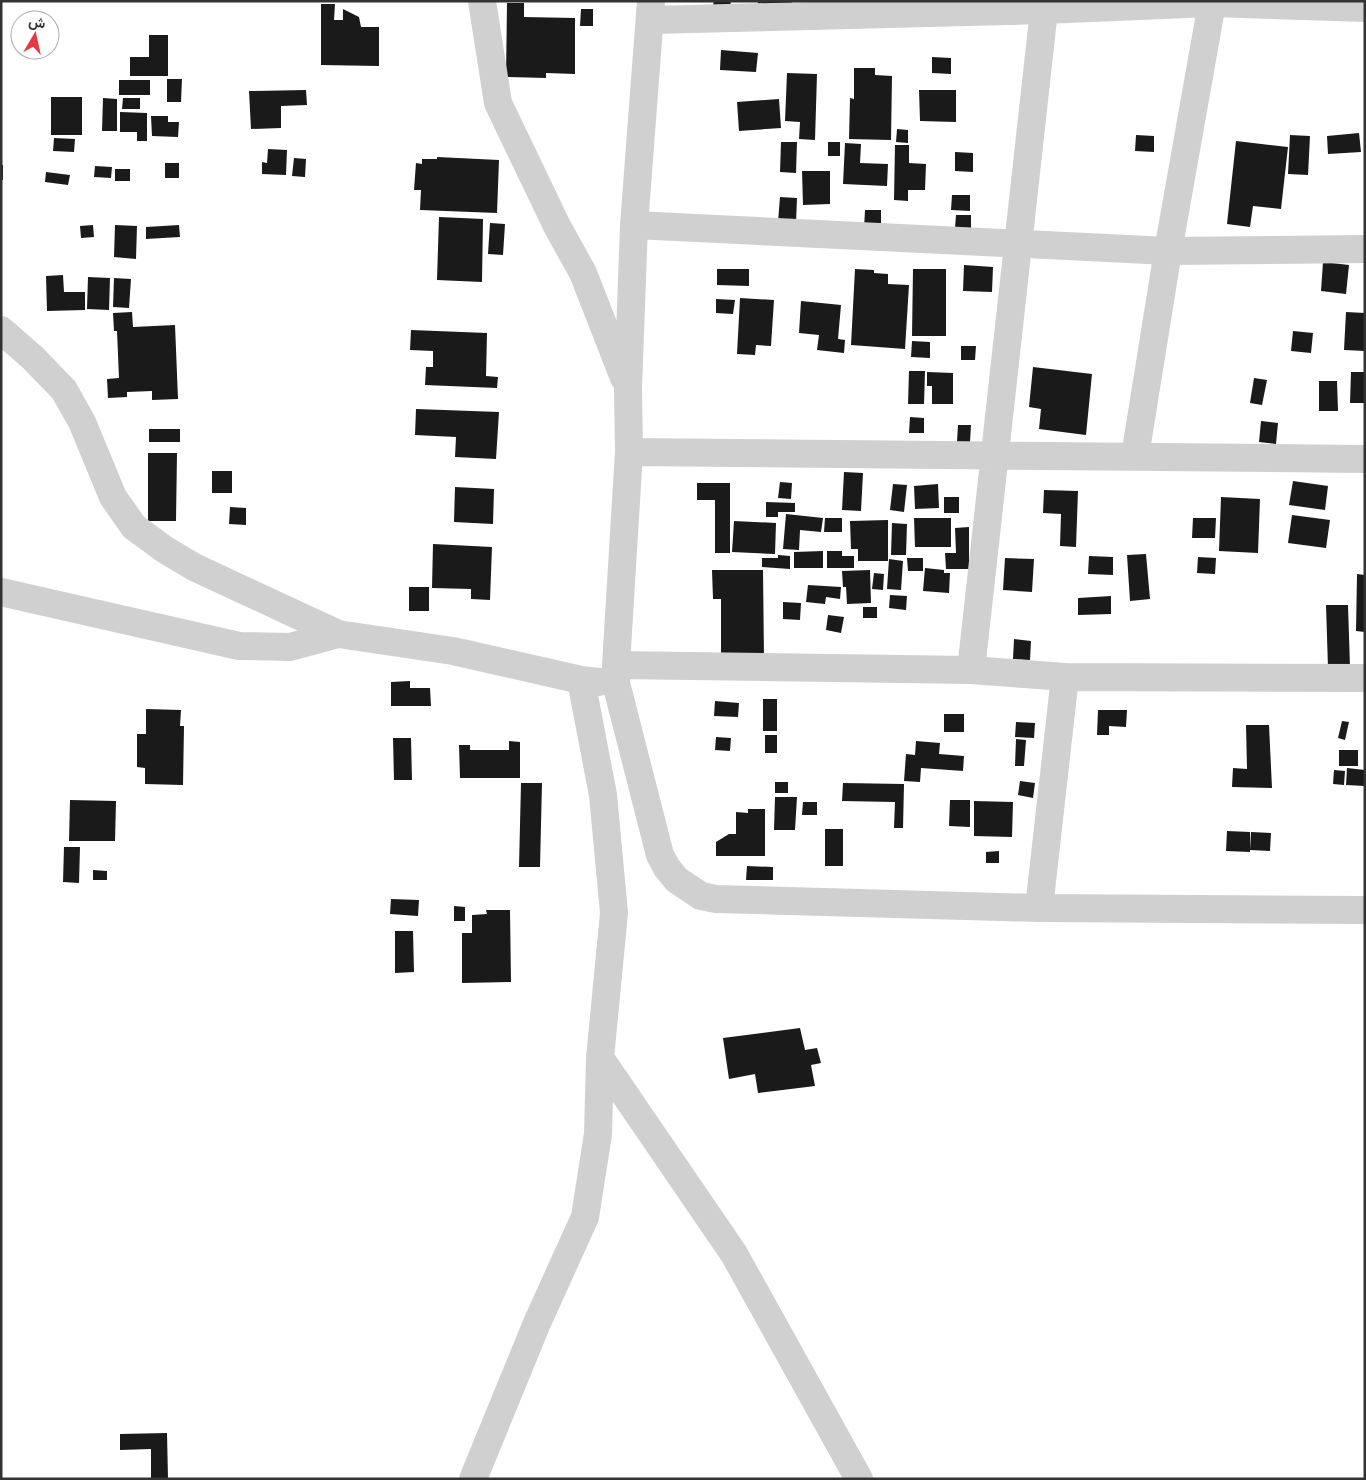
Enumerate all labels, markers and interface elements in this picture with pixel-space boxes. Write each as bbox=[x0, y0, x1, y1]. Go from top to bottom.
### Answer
north arrow bbox=[10, 10, 60, 60]
text: ش bbox=[27, 13, 47, 32]

